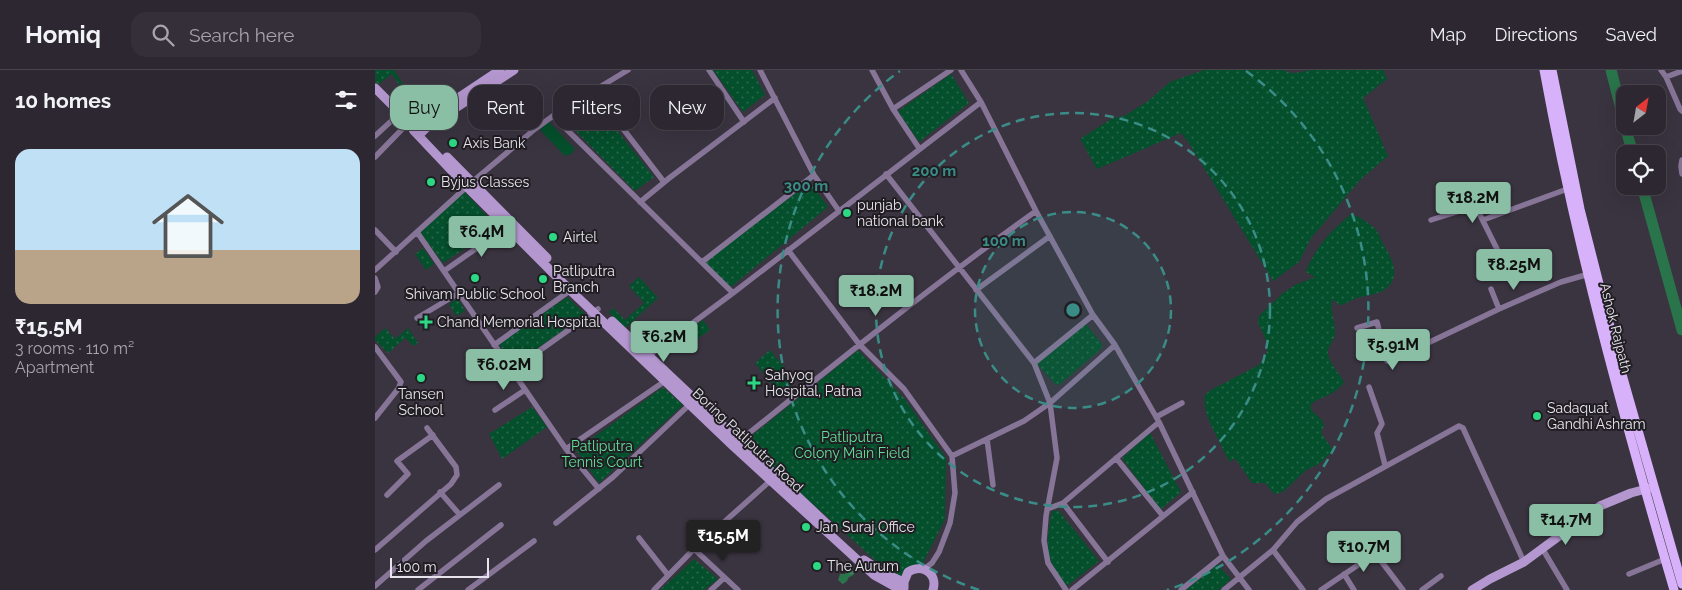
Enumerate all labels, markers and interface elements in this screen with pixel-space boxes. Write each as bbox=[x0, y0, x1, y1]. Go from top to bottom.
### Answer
search box bbox=[131, 12, 481, 57]
text: Homiq bbox=[25, 20, 101, 49]
icon: search bbox=[149, 21, 177, 49]
text: Search here bbox=[189, 24, 294, 46]
text: Map bbox=[1430, 24, 1466, 45]
text: Directions bbox=[1494, 24, 1578, 45]
text: Saved bbox=[1606, 24, 1657, 45]
chip: Buy bbox=[390, 85, 458, 130]
chip: Rent bbox=[468, 85, 543, 130]
chip: Filters bbox=[553, 85, 640, 130]
chip: New bbox=[650, 85, 724, 130]
north arrow bbox=[1616, 85, 1666, 135]
map controls bbox=[1616, 85, 1666, 195]
icon: filters bbox=[332, 86, 360, 114]
text: 10 homes bbox=[15, 88, 111, 113]
place label: Axis Bank bbox=[463, 135, 526, 151]
marker: Axis Bank bbox=[447, 137, 459, 149]
button: locate bbox=[1616, 145, 1666, 195]
text: 200 m bbox=[912, 162, 956, 180]
place label: Byjus Classes bbox=[441, 174, 529, 190]
marker: Byjus Classes bbox=[425, 176, 437, 188]
text: 300 m bbox=[784, 177, 828, 195]
icon: home bbox=[143, 181, 233, 271]
pin: ₹18.2M bbox=[1432, 182, 1514, 224]
text: ₹18.2M bbox=[1447, 188, 1499, 207]
place label: punjab national bank bbox=[857, 197, 944, 229]
marker: punjab national bank bbox=[841, 207, 853, 219]
pin: ₹6.4M bbox=[447, 216, 517, 258]
text: ₹6.4M bbox=[460, 222, 504, 241]
place label: Airtel bbox=[563, 229, 597, 245]
marker: Airtel bbox=[547, 231, 559, 243]
text: 100 m bbox=[982, 232, 1026, 250]
pin: ₹8.25M bbox=[1473, 248, 1555, 291]
text: ₹8.25M bbox=[1487, 255, 1541, 274]
place label: Patliputra Branch bbox=[553, 263, 615, 295]
marker: Shivam Public School bbox=[469, 272, 481, 284]
marker: Patliputra Branch bbox=[537, 273, 549, 285]
pin: ₹18.2M bbox=[835, 274, 917, 317]
text: ₹18.2M bbox=[850, 281, 902, 300]
street label: Ashok Rajpath bbox=[1597, 281, 1635, 375]
place label: Shivam Public School bbox=[405, 286, 545, 302]
centre of rings bbox=[1064, 301, 1082, 319]
text: ₹15.5M bbox=[15, 314, 83, 339]
place label: Chand Memorial Hospital bbox=[437, 314, 600, 330]
marker: Chand Memorial Hospital bbox=[419, 315, 433, 329]
pin: ₹6.2M bbox=[629, 320, 699, 363]
text: ₹6.2M bbox=[642, 327, 686, 346]
pin: ₹5.91M bbox=[1352, 328, 1434, 371]
text: ₹5.91M bbox=[1367, 335, 1419, 354]
text: 3 rooms · 110 m² bbox=[15, 339, 134, 358]
pin: ₹6.02M bbox=[463, 348, 545, 391]
text: ₹6.02M bbox=[477, 355, 531, 374]
text: Apartment bbox=[15, 358, 94, 377]
place label: Sahyog Hospital, Patna bbox=[765, 367, 862, 399]
marker: Tansen School bbox=[415, 372, 427, 384]
marker: Sahyog Hospital, Patna bbox=[747, 376, 761, 390]
street label: Boring Patliputra Road bbox=[689, 385, 807, 495]
place label: Tansen School bbox=[398, 386, 444, 418]
place label: Sadaquat Gandhi Ashram bbox=[1547, 400, 1646, 432]
marker: Sadaquat Gandhi Ashram bbox=[1531, 410, 1543, 422]
park label: Patliputra Colony Main Field bbox=[794, 429, 910, 461]
park label: Patliputra Tennis Court bbox=[562, 438, 643, 470]
pin: ₹14.7M bbox=[1525, 504, 1607, 546]
text: ₹14.7M bbox=[1540, 510, 1592, 529]
place label: Jan Suraj Office bbox=[816, 519, 915, 535]
pin: ₹15.5M bbox=[682, 520, 764, 562]
marker: Jan Suraj Office bbox=[800, 521, 812, 533]
text: ₹15.5M bbox=[697, 526, 749, 545]
pin: ₹10.7M bbox=[1323, 530, 1405, 573]
text: ₹10.7M bbox=[1338, 537, 1390, 556]
scale bar bbox=[390, 555, 489, 578]
place label: The Aurum bbox=[827, 558, 899, 574]
text: 100 m bbox=[397, 559, 437, 575]
marker: The Aurum bbox=[811, 560, 823, 572]

